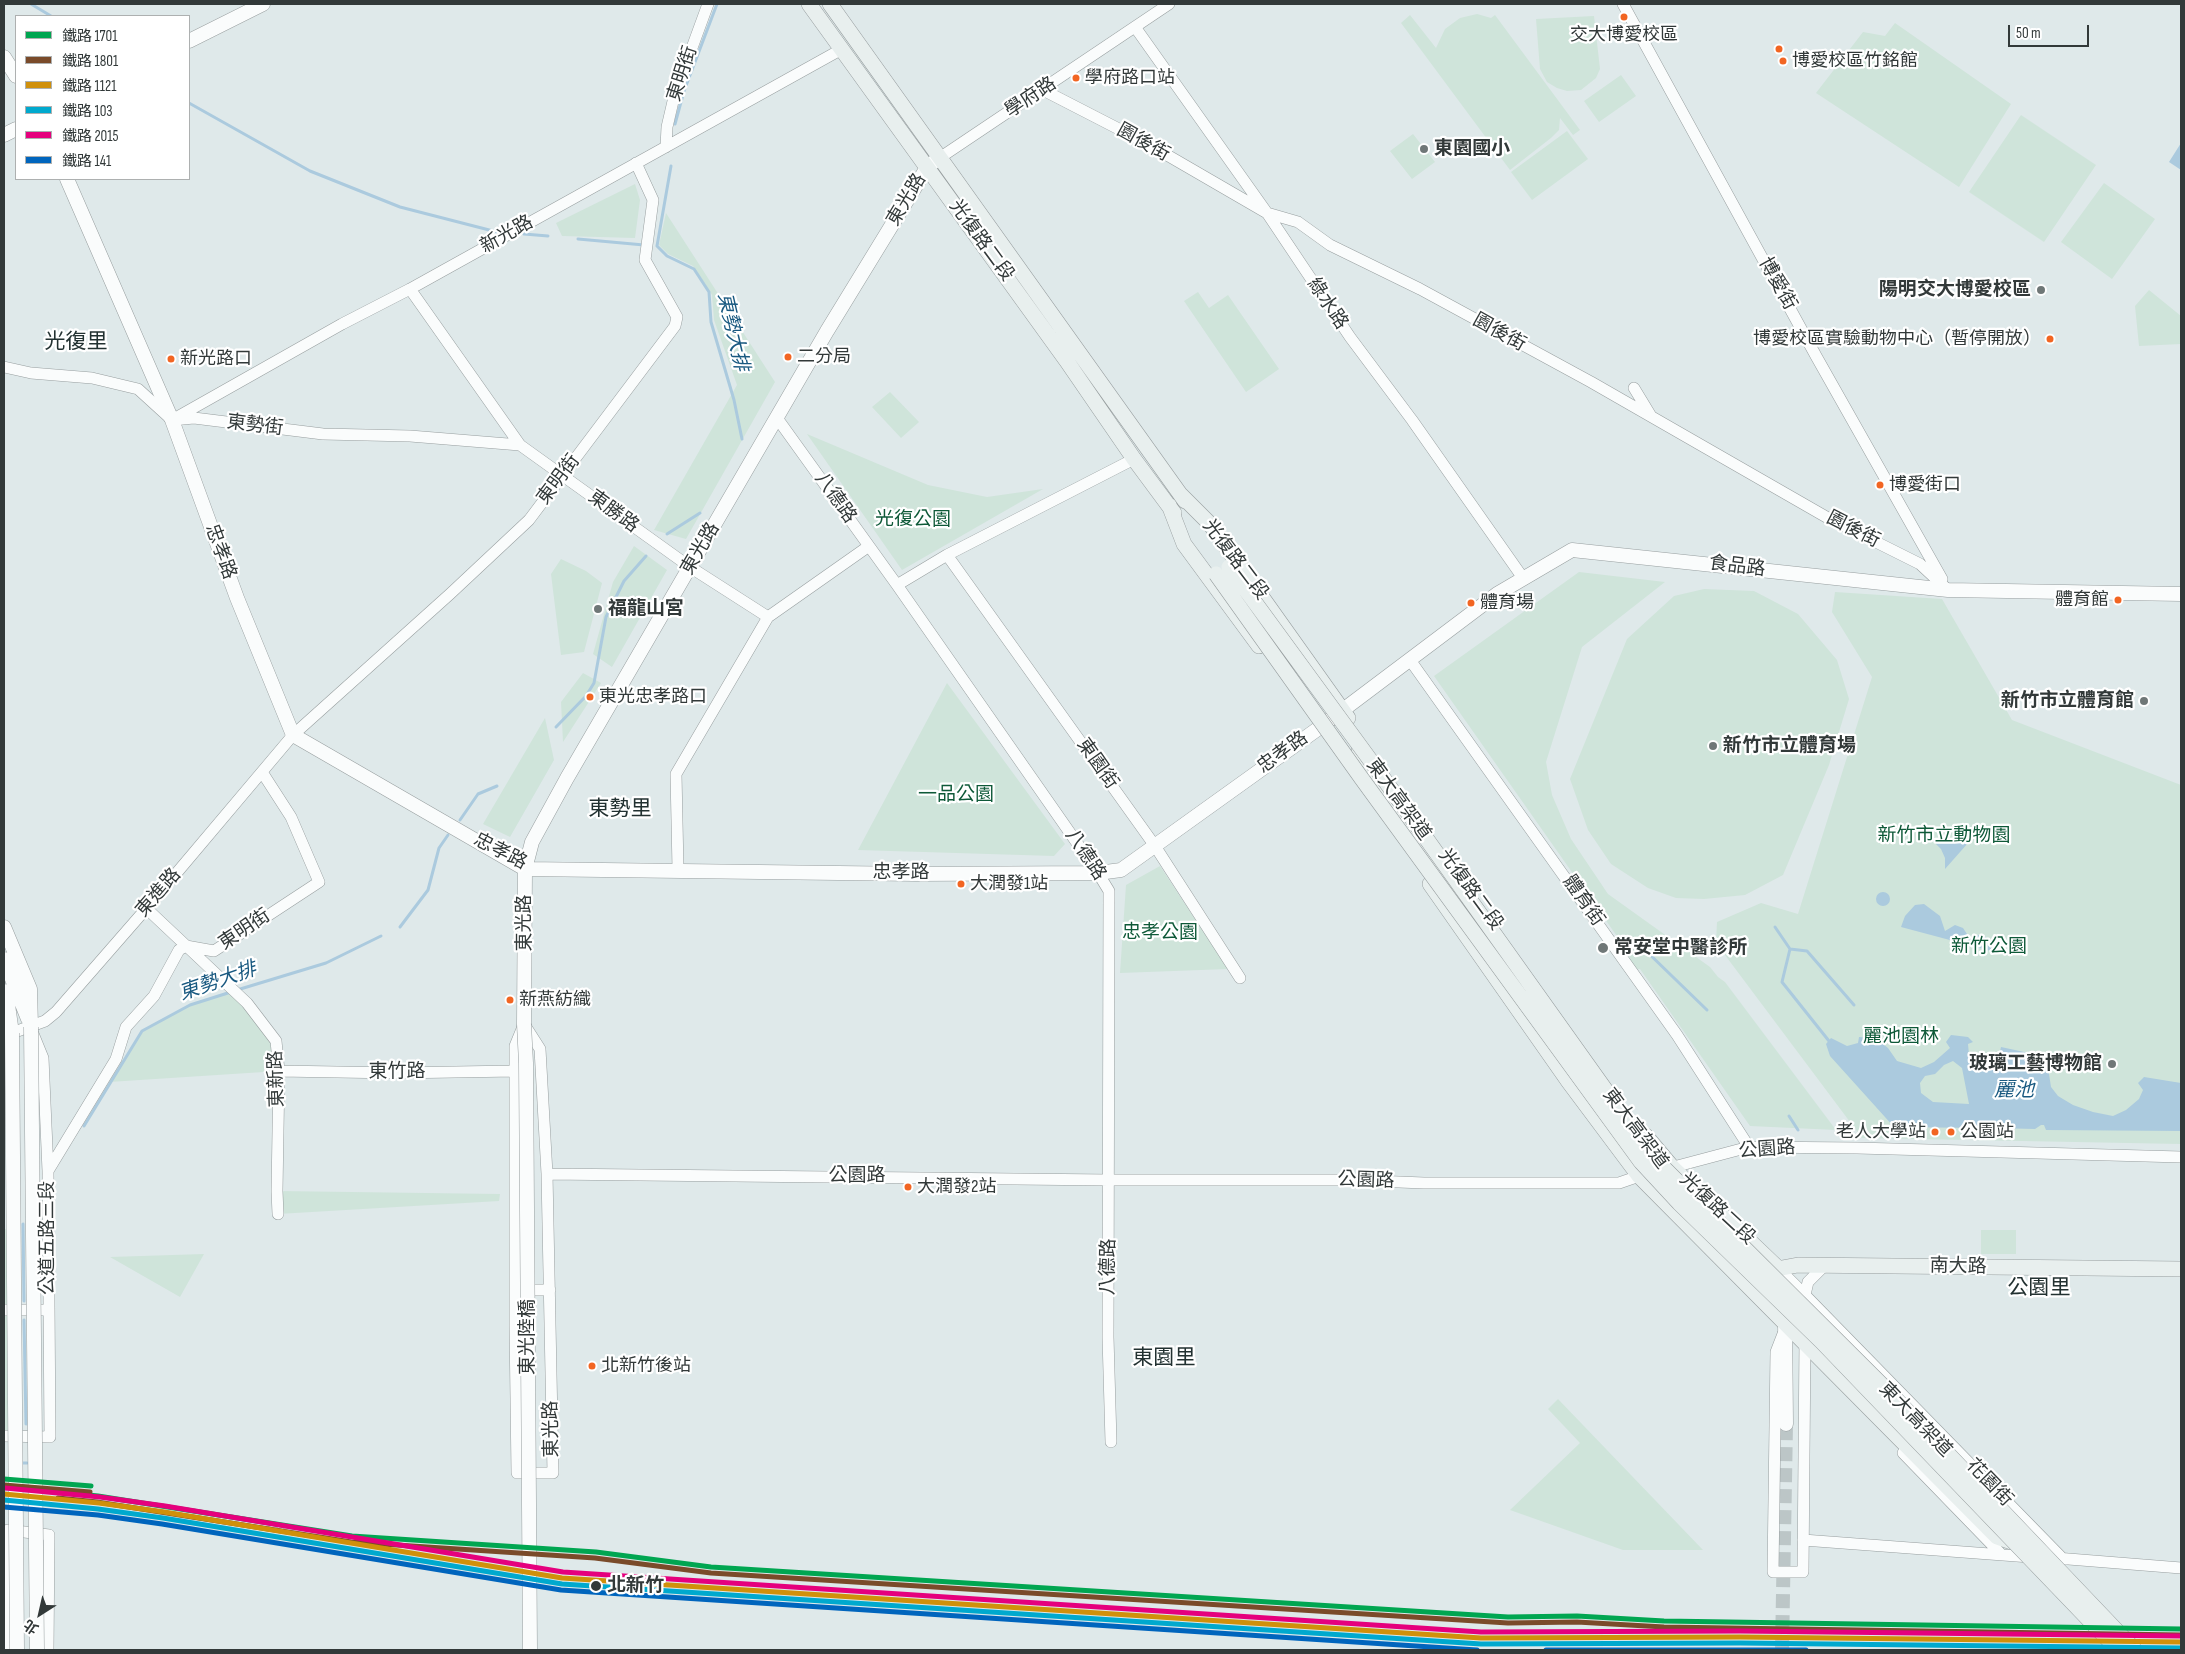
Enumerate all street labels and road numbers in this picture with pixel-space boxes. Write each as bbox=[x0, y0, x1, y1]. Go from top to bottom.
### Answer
street label: 東明街 bbox=[663, 43, 703, 105]
street label: 學府路 bbox=[1001, 73, 1061, 123]
street label: 園後街 bbox=[1113, 119, 1173, 167]
street label: 東光路 bbox=[883, 170, 931, 230]
street label: 光復路二段 bbox=[944, 196, 1018, 286]
street label: 新光路 bbox=[477, 211, 537, 259]
street label: 博愛街 bbox=[1753, 254, 1801, 314]
street label: 綠水路 bbox=[1302, 274, 1352, 334]
street label: 園後街 bbox=[1469, 309, 1529, 357]
street label: 東勢街 bbox=[225, 411, 285, 441]
street label: 東明街 bbox=[533, 450, 585, 510]
street label: 八德路 bbox=[809, 468, 861, 528]
street label: 東勝路 bbox=[583, 486, 643, 538]
street label: 園後街 bbox=[1822, 507, 1884, 553]
street label: 光復路二段 bbox=[1197, 515, 1273, 605]
street label: 東光路 bbox=[677, 519, 725, 579]
street label: 忠孝路 bbox=[200, 521, 240, 583]
street label: 食品路 bbox=[1707, 552, 1767, 582]
street label: 忠孝路 bbox=[1253, 727, 1313, 779]
street label: 東園街 bbox=[1071, 734, 1123, 794]
street label: 東大高架道 bbox=[1361, 755, 1435, 845]
street label: 八德路 bbox=[1060, 825, 1110, 885]
street label: 忠孝路 bbox=[469, 829, 531, 875]
street label: 光復路二段 bbox=[1433, 845, 1507, 935]
street label: 忠孝路 bbox=[873, 862, 929, 884]
street label: 東進路 bbox=[132, 864, 186, 922]
street label: 體育街 bbox=[1557, 871, 1609, 931]
street label: 東光路 bbox=[514, 895, 536, 951]
street label: 東明街 bbox=[215, 905, 275, 955]
street label: 東新路 bbox=[265, 1050, 289, 1108]
street label: 東竹路 bbox=[369, 1061, 425, 1083]
street label: 東大高架道 bbox=[1597, 1084, 1673, 1174]
street label: 公園路 bbox=[1738, 1137, 1796, 1163]
street label: 公園路 bbox=[829, 1165, 885, 1187]
street label: 光復路二段 bbox=[1674, 1168, 1760, 1250]
street label: 公園路 bbox=[1337, 1169, 1395, 1193]
street label: 公道五路三段 bbox=[37, 1181, 59, 1295]
street label: 八德路 bbox=[1097, 1238, 1121, 1296]
street label: 南大路 bbox=[1929, 1255, 1987, 1279]
street label: 東光陸橋 bbox=[517, 1299, 539, 1375]
street label: 東大高架道 bbox=[1874, 1378, 1956, 1462]
street label: 東光路 bbox=[540, 1400, 564, 1458]
street label: 花園街 bbox=[1961, 1455, 2017, 1511]

